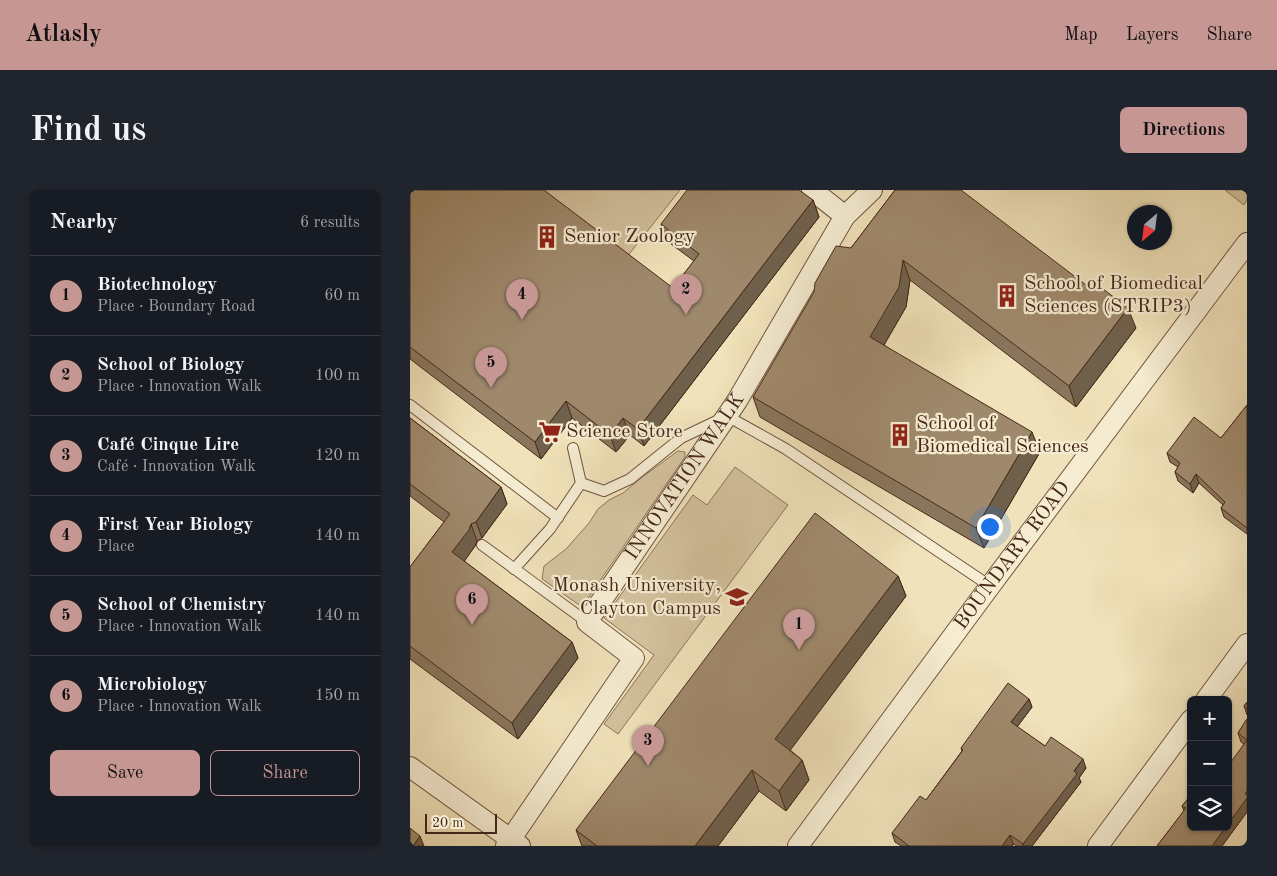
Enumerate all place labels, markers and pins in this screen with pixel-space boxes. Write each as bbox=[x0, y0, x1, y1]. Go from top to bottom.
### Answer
building icon: Senior Zoology bbox=[534, 224, 560, 250]
place label: Senior Zoology bbox=[564, 227, 696, 247]
pin: 2 bbox=[670, 274, 702, 315]
place label: School of Biomedical Sciences (STRIP3) bbox=[1024, 274, 1203, 317]
pin: 4 bbox=[506, 279, 538, 320]
building icon: School of Biomedical Sciences (STRIP3) bbox=[994, 283, 1020, 309]
pin: 5 bbox=[475, 347, 507, 388]
place label: School of Biomedical Sciences bbox=[916, 414, 1089, 457]
supermarket icon: Science Store bbox=[537, 419, 563, 445]
place label: Science Store bbox=[566, 422, 683, 442]
building icon: School of Biomedical Sciences bbox=[887, 422, 913, 448]
place label: Monash University, Clayton Campus bbox=[552, 576, 721, 619]
pin: 6 bbox=[456, 584, 488, 625]
school or university icon: Monash University, Clayton Campus bbox=[724, 584, 750, 610]
pin: 1 bbox=[783, 609, 815, 650]
pin: 3 bbox=[632, 725, 664, 766]

